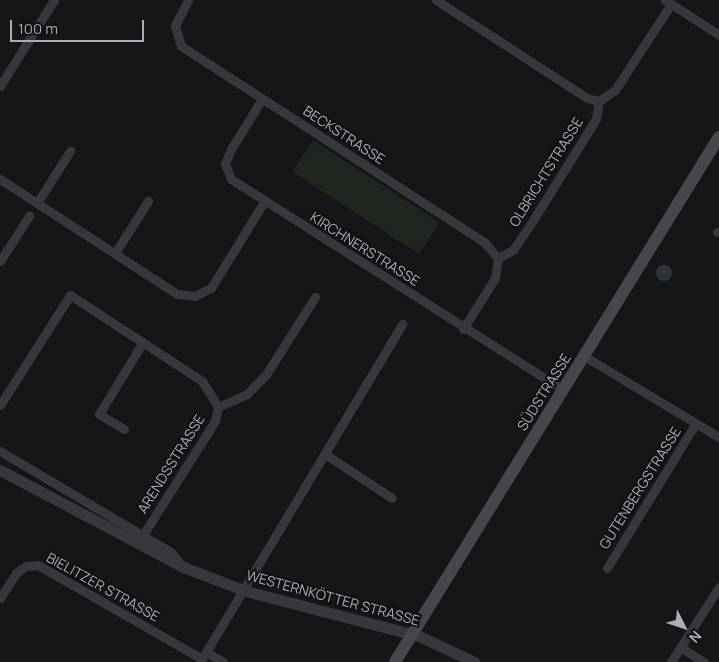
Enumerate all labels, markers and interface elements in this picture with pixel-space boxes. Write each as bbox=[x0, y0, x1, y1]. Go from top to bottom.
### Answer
scale bar bbox=[12, 10, 146, 42]
text: 100 m bbox=[18, 18, 58, 39]
street label: BECKSTRASSE bbox=[300, 102, 388, 168]
street label: OLBRICHTSTRASSE bbox=[506, 114, 586, 230]
street label: KIRCHNERSTRASSE bbox=[307, 208, 423, 290]
street label: SÜDSTRASSE bbox=[514, 350, 574, 434]
street label: ARENDSSTRASSE bbox=[134, 411, 208, 517]
street label: GUTENBERGSTRASSE bbox=[596, 424, 684, 552]
street label: BIELITZER STRASSE bbox=[44, 549, 162, 625]
street label: WESTERNKÖTTER STRASSE bbox=[244, 567, 422, 629]
north arrow bbox=[659, 602, 709, 652]
text: N bbox=[685, 627, 706, 647]

